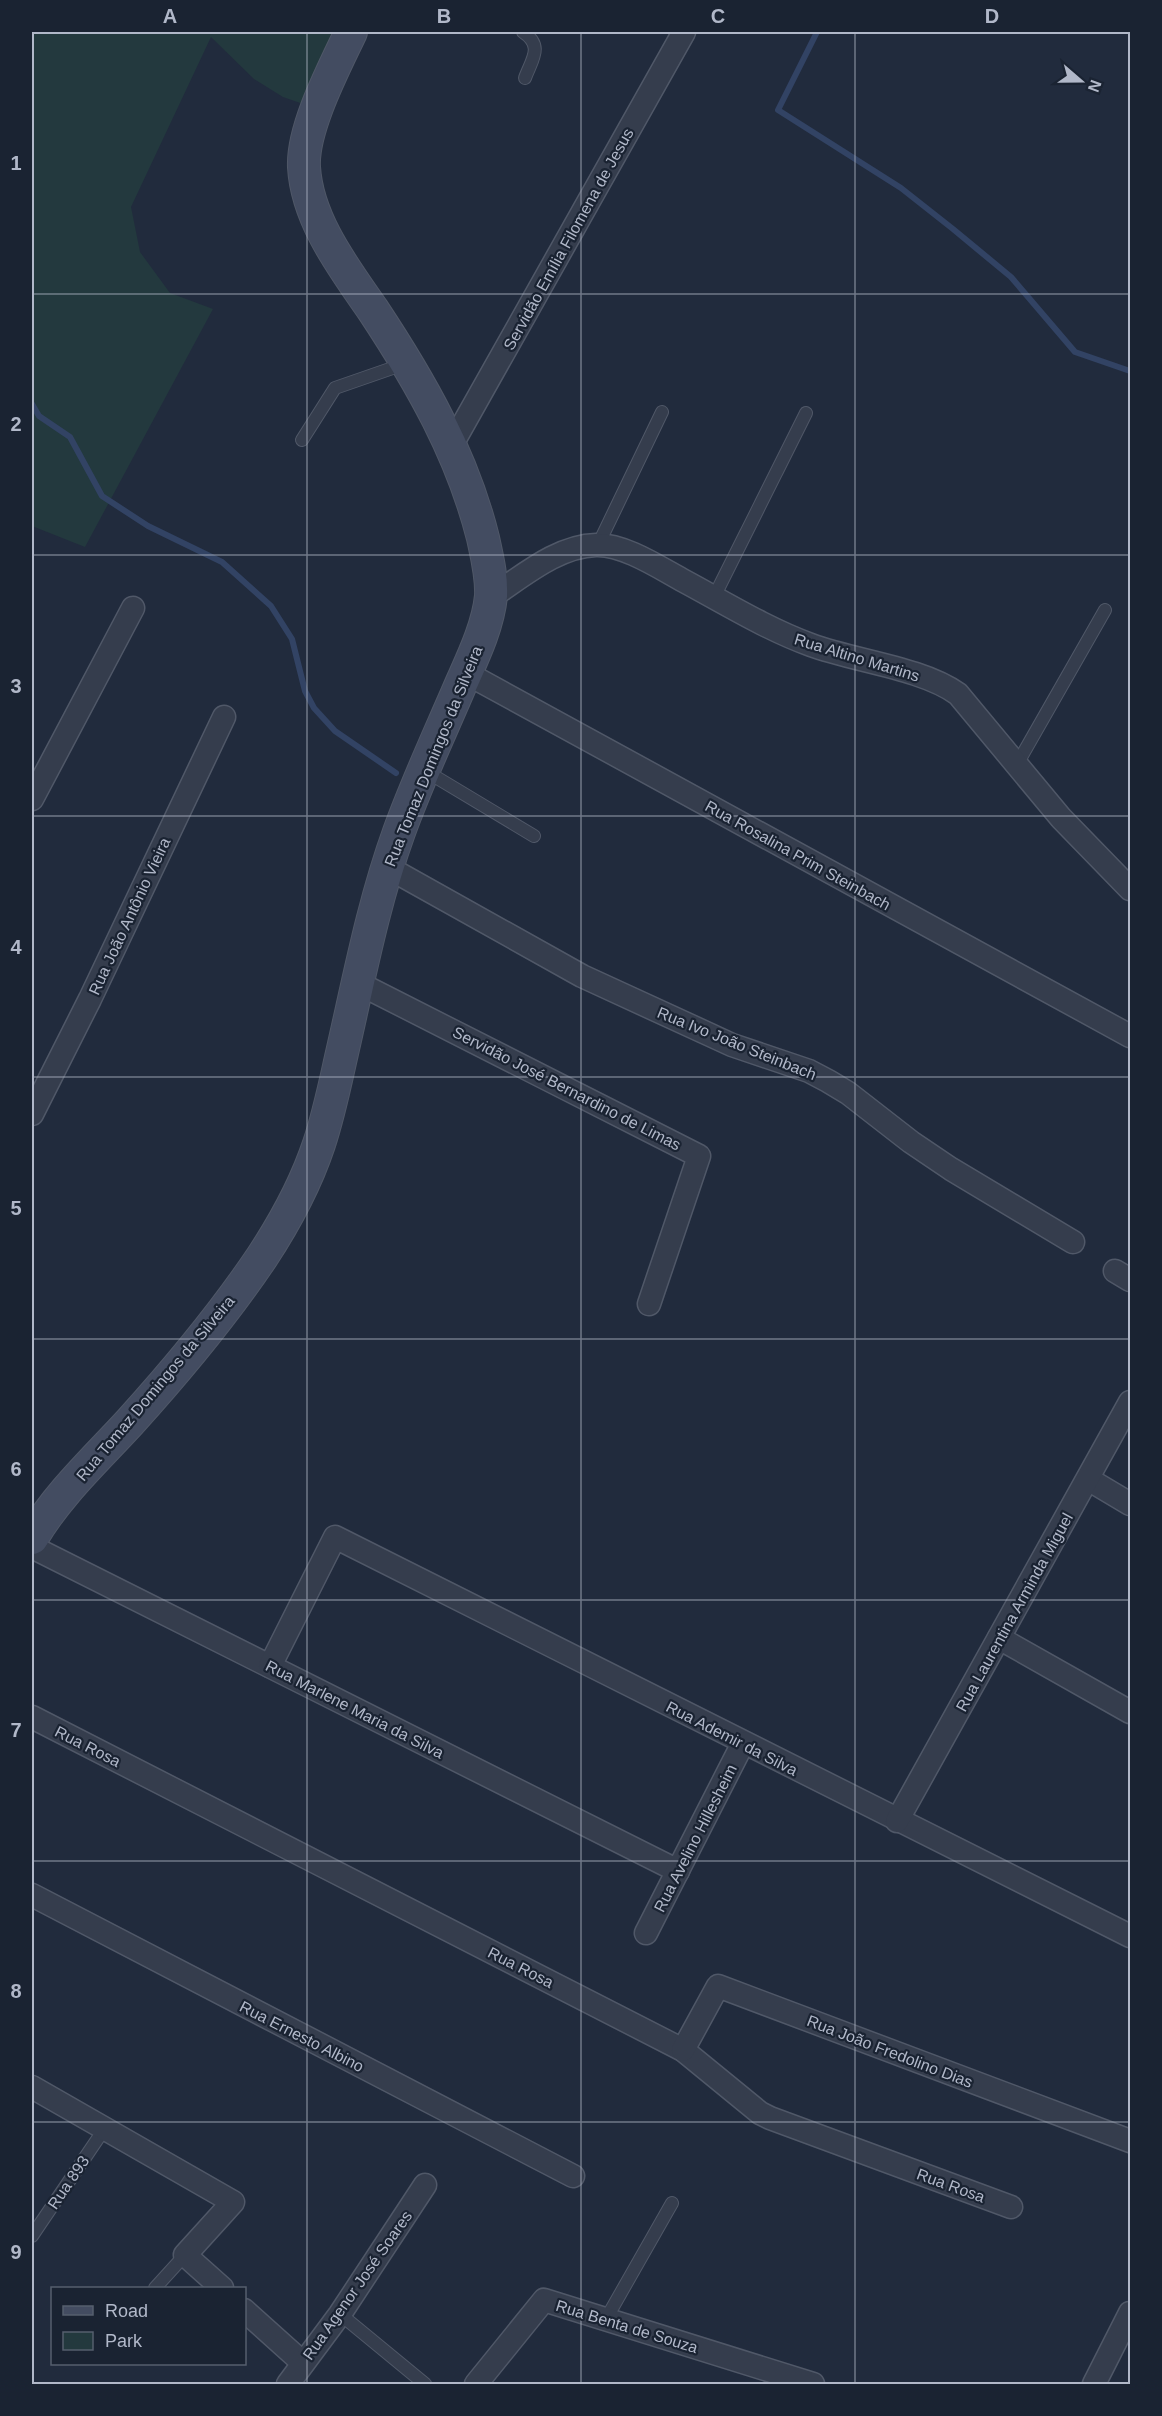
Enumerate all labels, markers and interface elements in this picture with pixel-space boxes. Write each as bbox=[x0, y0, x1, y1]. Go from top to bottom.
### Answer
text: A bbox=[163, 5, 177, 27]
text: B bbox=[437, 5, 451, 27]
text: C bbox=[711, 5, 725, 27]
text: D bbox=[985, 5, 999, 27]
north arrow bbox=[1051, 51, 1111, 111]
text: N bbox=[1085, 78, 1105, 94]
street label: Servidão Emília Filomena de Jesus bbox=[500, 125, 637, 353]
text: 1 bbox=[10, 152, 22, 174]
text: 2 bbox=[10, 413, 22, 435]
street label: Rua Altino Martins bbox=[792, 630, 921, 685]
street label: Rua Tomaz Domingos da Silveira bbox=[381, 643, 486, 869]
text: 3 bbox=[10, 675, 22, 697]
street label: Rua Rosalina Prim Steinbach bbox=[702, 797, 893, 914]
street label: Rua João Antônio Vieira bbox=[86, 835, 173, 997]
text: 4 bbox=[10, 936, 22, 958]
street label: Rua Ivo João Steinbach bbox=[655, 1004, 819, 1083]
street label: Servidão José Bernardino de Limas bbox=[450, 1023, 684, 1154]
text: 5 bbox=[10, 1197, 22, 1219]
street label: Rua Tomaz Domingos da Silveira bbox=[73, 1292, 238, 1484]
text: 6 bbox=[10, 1458, 22, 1480]
street label: Rua Laurentina Arminda Miguel bbox=[953, 1510, 1076, 1714]
street label: Rua Marlene Maria da Silva bbox=[263, 1657, 447, 1762]
street label: Rua Ademir da Silva bbox=[663, 1698, 800, 1779]
text: 7 bbox=[10, 1719, 22, 1741]
street label: Rua Rosa bbox=[52, 1723, 123, 1770]
street label: Rua Avelino Hillesheim bbox=[651, 1762, 740, 1915]
street label: Rua Rosa bbox=[485, 1944, 556, 1991]
text: 8 bbox=[10, 1980, 22, 2002]
street label: Rua Ernesto Albino bbox=[237, 1998, 367, 2075]
street label: Rua João Fredolino Dias bbox=[805, 2012, 975, 2091]
street label: Rua 893 bbox=[44, 2152, 92, 2212]
street label: Rua Rosa bbox=[914, 2165, 987, 2206]
street label: Rua Agenor José Soares bbox=[299, 2208, 415, 2363]
text: 9 bbox=[10, 2241, 22, 2263]
legend bbox=[51, 2287, 246, 2365]
street label: Rua Benta de Souza bbox=[554, 2297, 700, 2356]
text: Road bbox=[105, 2301, 148, 2321]
text: Park bbox=[105, 2331, 143, 2351]

